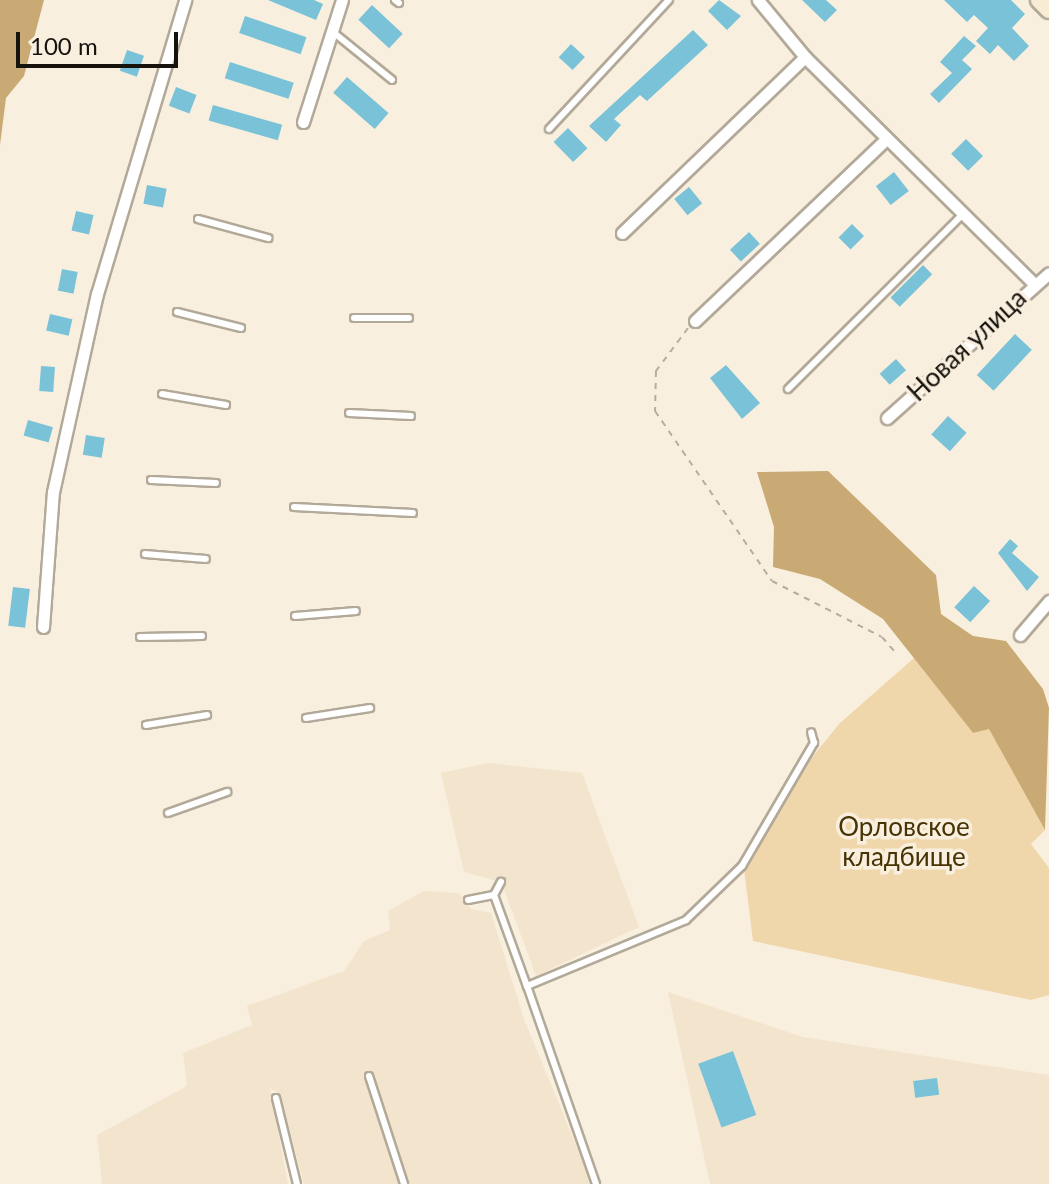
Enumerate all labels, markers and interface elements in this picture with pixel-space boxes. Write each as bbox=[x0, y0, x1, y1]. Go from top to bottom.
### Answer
scale bar bbox=[20, 16, 182, 66]
text: 100 m bbox=[30, 31, 98, 60]
street label: Новая улица bbox=[901, 282, 1033, 408]
park label: Орловское кладбище bbox=[838, 811, 970, 872]

